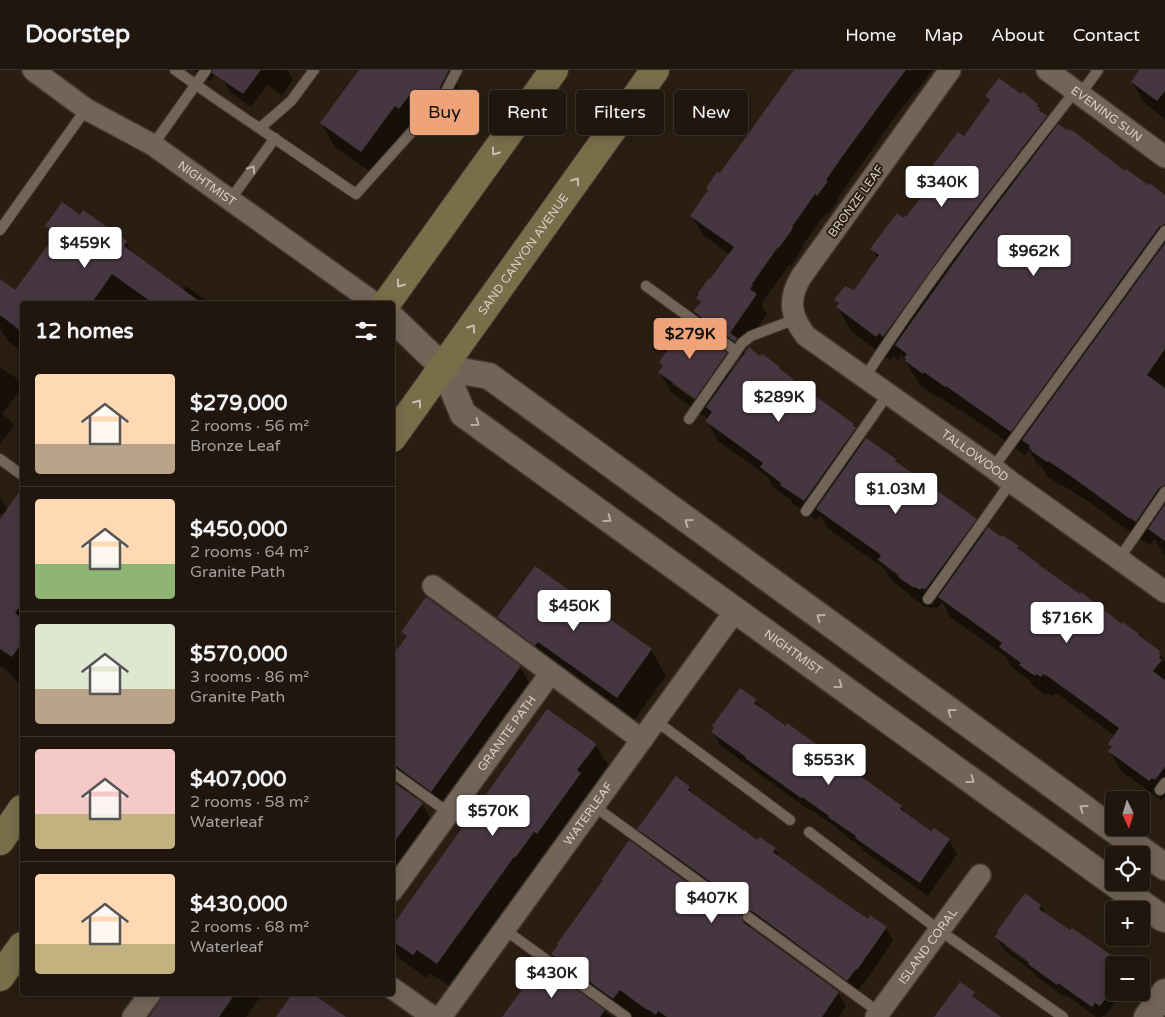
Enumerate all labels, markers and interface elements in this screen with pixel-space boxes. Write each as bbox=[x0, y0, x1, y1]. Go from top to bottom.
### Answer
text: Doorstep bbox=[25, 20, 130, 49]
text: Home bbox=[845, 24, 896, 46]
text: Map bbox=[924, 24, 963, 46]
text: About bbox=[991, 24, 1045, 46]
text: Contact bbox=[1073, 24, 1140, 46]
street label: EVENING SUN bbox=[1068, 83, 1145, 145]
chip: Buy bbox=[410, 90, 479, 135]
chip: Rent bbox=[489, 90, 566, 135]
chip: Filters bbox=[576, 90, 664, 135]
chip: New bbox=[674, 90, 748, 135]
one-way arrow bbox=[492, 146, 501, 156]
street label: NIGHTMIST bbox=[175, 158, 239, 209]
street label: BRONZE LEAF bbox=[825, 162, 887, 240]
one-way arrow bbox=[246, 165, 255, 175]
pin: $340K bbox=[907, 166, 977, 208]
text: $340K bbox=[917, 172, 967, 192]
one-way arrow bbox=[570, 177, 579, 187]
street label: SAND CANYON AVENUE bbox=[475, 190, 572, 317]
pin: $459K bbox=[50, 226, 120, 269]
text: $459K bbox=[60, 233, 110, 253]
pin: $962K bbox=[999, 234, 1069, 277]
text: $962K bbox=[1009, 241, 1059, 261]
one-way arrow bbox=[397, 278, 406, 288]
icon: filters bbox=[352, 317, 380, 345]
pin: $279K bbox=[655, 318, 725, 360]
text: 12 homes bbox=[35, 319, 134, 344]
one-way arrow bbox=[466, 324, 475, 334]
text: $279K bbox=[665, 324, 715, 344]
pin: $289K bbox=[744, 380, 814, 423]
text: $289K bbox=[754, 387, 804, 407]
text: $279,000 bbox=[190, 391, 288, 416]
icon: home bbox=[75, 394, 135, 454]
one-way arrow bbox=[412, 399, 421, 409]
text: 2 rooms · 56 m² bbox=[190, 416, 309, 436]
one-way arrow bbox=[470, 418, 479, 426]
street label: TALLOWOOD bbox=[938, 427, 1011, 485]
text: Bronze Leaf bbox=[190, 436, 281, 456]
pin: $1.03M bbox=[855, 472, 937, 515]
text: $1.03M bbox=[866, 479, 926, 499]
one-way arrow bbox=[602, 513, 611, 521]
text: $450,000 bbox=[190, 517, 288, 542]
icon: home bbox=[75, 519, 135, 579]
one-way arrow bbox=[684, 519, 694, 528]
text: 2 rooms · 64 m² bbox=[190, 542, 309, 562]
text: Granite Path bbox=[190, 562, 285, 582]
pin: $450K bbox=[539, 590, 609, 632]
text: $450K bbox=[549, 596, 599, 616]
pin: $716K bbox=[1032, 602, 1102, 644]
text: $716K bbox=[1042, 608, 1092, 628]
one-way arrow bbox=[816, 614, 826, 623]
street label: NIGHTMIST bbox=[762, 627, 825, 678]
text: $570,000 bbox=[190, 642, 288, 667]
icon: home bbox=[75, 644, 135, 704]
text: 3 rooms · 86 m² bbox=[190, 667, 309, 687]
one-way arrow bbox=[833, 679, 843, 688]
text: Granite Path bbox=[190, 687, 285, 707]
street label: GRANITE PATH bbox=[475, 693, 539, 774]
one-way arrow bbox=[948, 709, 957, 719]
pin: $553K bbox=[794, 744, 864, 786]
text: $553K bbox=[804, 750, 854, 770]
text: $407,000 bbox=[190, 767, 286, 792]
icon: home bbox=[75, 769, 135, 829]
one-way arrow bbox=[965, 774, 975, 783]
street label: WATERLEAF bbox=[561, 779, 616, 848]
north arrow bbox=[1105, 791, 1150, 836]
map controls bbox=[1105, 791, 1150, 1001]
text: 2 rooms · 58 m² bbox=[190, 792, 309, 812]
pin: $570K bbox=[458, 794, 528, 837]
text: $570K bbox=[468, 801, 518, 821]
one-way arrow bbox=[1079, 805, 1089, 814]
text: Waterleaf bbox=[190, 812, 263, 832]
button: locate bbox=[1105, 846, 1150, 891]
pin: $407K bbox=[677, 882, 747, 924]
text: $407K bbox=[687, 888, 737, 908]
text: $430,000 bbox=[190, 892, 288, 917]
icon: home bbox=[75, 894, 135, 954]
button: + bbox=[1105, 901, 1150, 946]
street label: ISLAND CORAL bbox=[896, 905, 960, 987]
text: 2 rooms · 68 m² bbox=[190, 917, 309, 937]
text: Waterleaf bbox=[190, 937, 263, 957]
pin: $430K bbox=[517, 956, 587, 999]
button: − bbox=[1105, 956, 1150, 1001]
text: $430K bbox=[527, 963, 577, 983]

